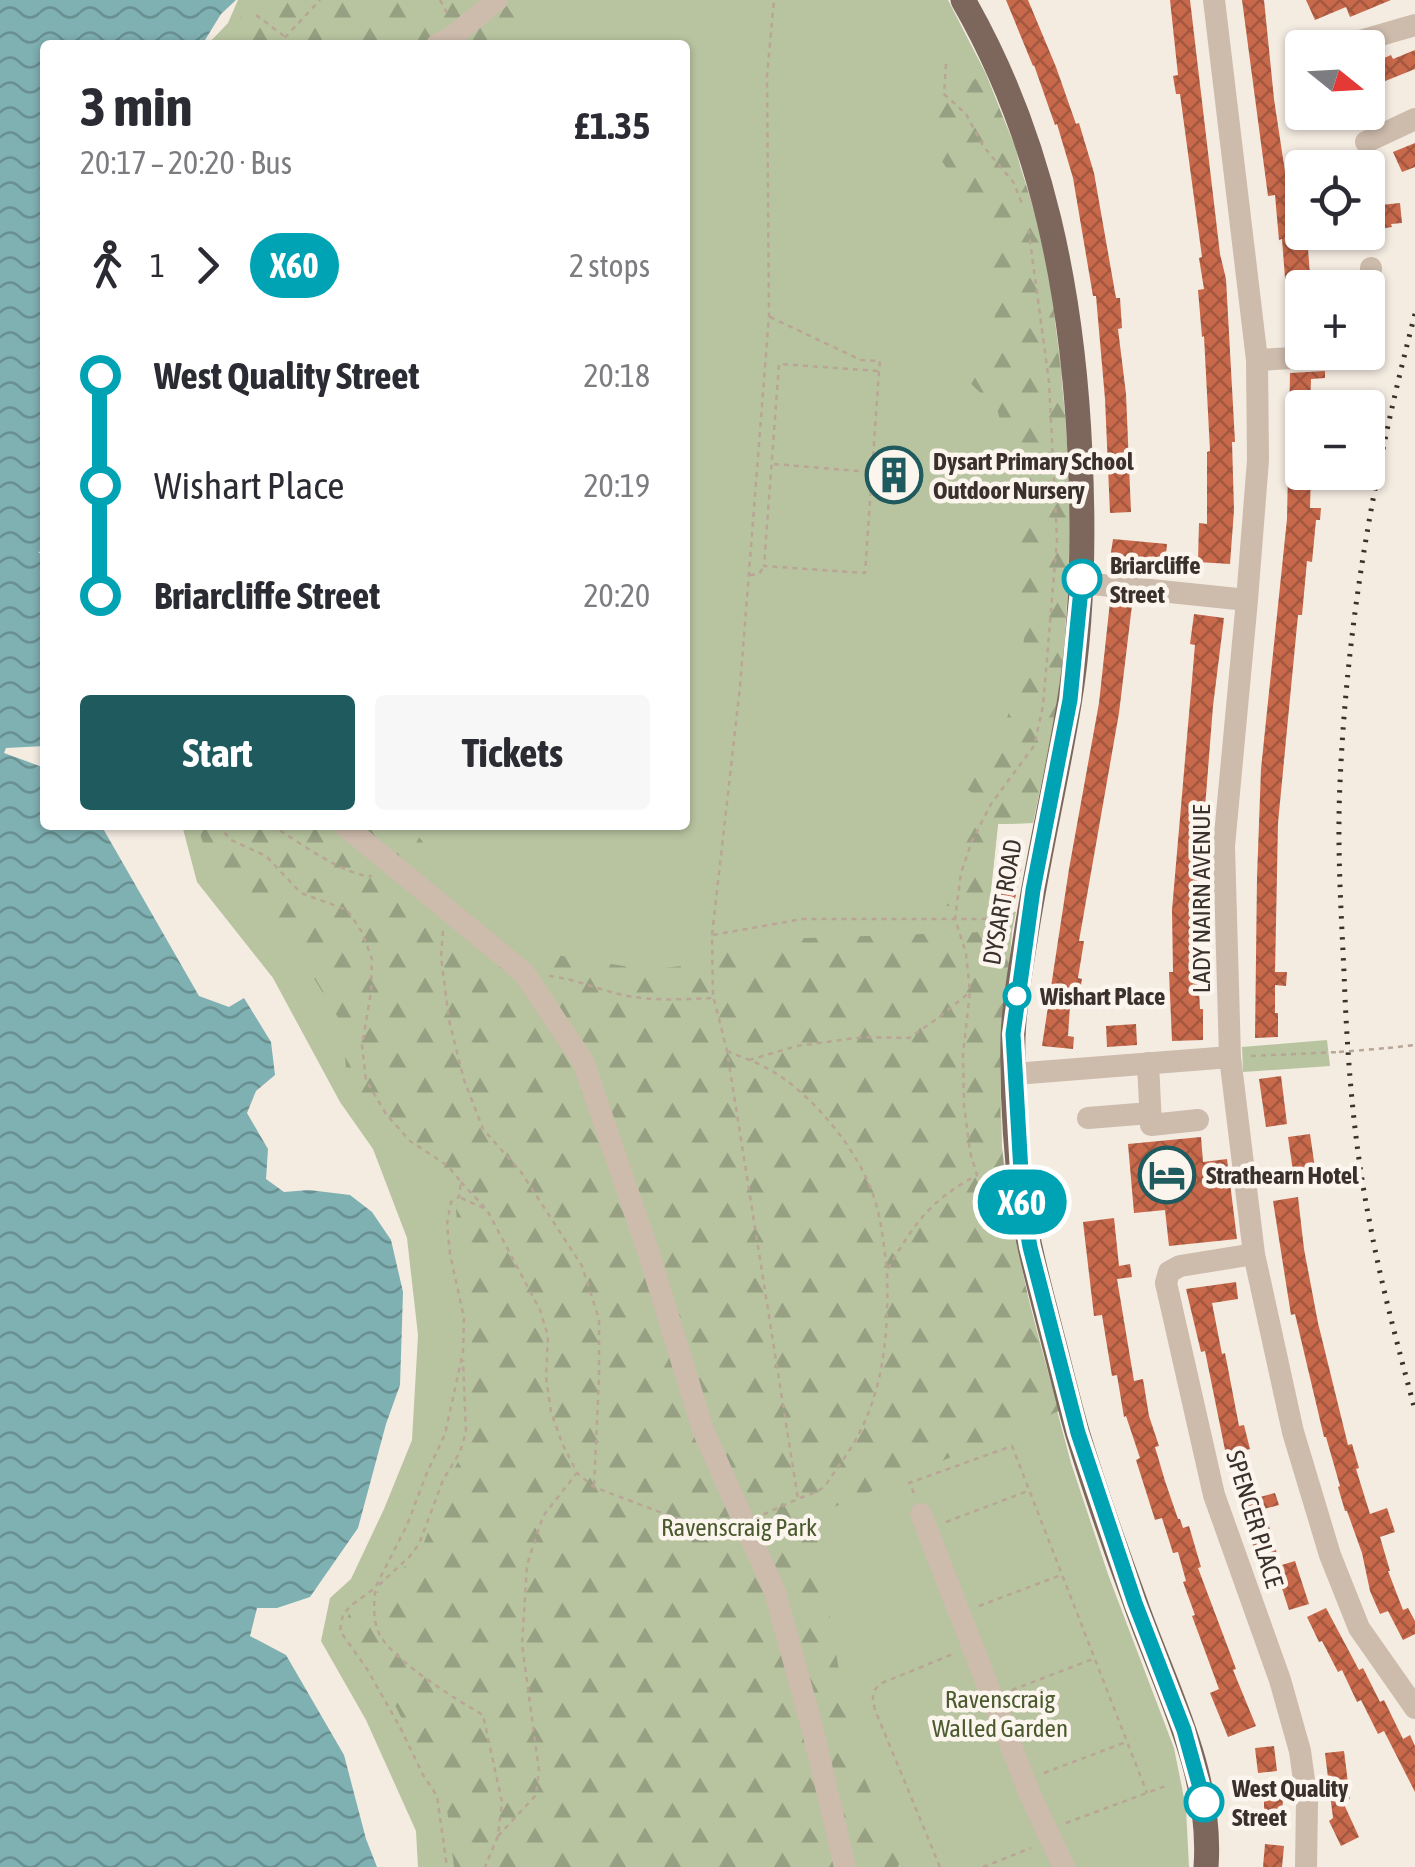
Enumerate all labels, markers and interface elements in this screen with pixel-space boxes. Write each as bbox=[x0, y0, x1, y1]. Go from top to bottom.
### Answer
north arrow bbox=[1285, 30, 1385, 130]
map controls bbox=[1285, 30, 1385, 490]
text: 3 min bbox=[80, 75, 192, 138]
text: £1.35 bbox=[574, 104, 650, 147]
text: 20:17 – 20:20 · Bus bbox=[80, 144, 292, 181]
button: locate bbox=[1285, 150, 1385, 250]
icon: walk bbox=[80, 238, 135, 293]
icon: forward bbox=[180, 238, 235, 293]
text: X60 bbox=[270, 245, 319, 285]
text: 1 bbox=[150, 247, 165, 284]
text: 2 stops bbox=[569, 247, 650, 284]
button: + bbox=[1285, 270, 1385, 370]
text: West Quality Street bbox=[154, 354, 419, 397]
text: 20:18 bbox=[584, 357, 650, 394]
button: − bbox=[1285, 390, 1385, 490]
building icon: Dysart Primary School Outdoor Nursery bbox=[864, 445, 924, 505]
place label: Dysart Primary School Outdoor Nursery bbox=[933, 447, 1134, 504]
text: Wishart Place bbox=[154, 464, 344, 507]
text: 20:19 bbox=[584, 467, 650, 504]
place label: Briarcliffe Street bbox=[1110, 551, 1201, 608]
marker: Briarcliffe Street bbox=[1063, 560, 1101, 598]
text: Briarcliffe Street bbox=[154, 574, 380, 617]
text: 20:20 bbox=[584, 577, 650, 614]
button: Start bbox=[80, 695, 355, 810]
button: Tickets bbox=[375, 695, 650, 810]
street label: LADY NAIRN AVENUE bbox=[1187, 804, 1215, 993]
street label: DYSART ROAD bbox=[977, 837, 1027, 967]
place label: Wishart Place bbox=[1039, 982, 1165, 1010]
marker: Wishart Place bbox=[1004, 983, 1030, 1009]
hotel icon: Strathearn Hotel bbox=[1137, 1145, 1197, 1205]
place label: Strathearn Hotel bbox=[1206, 1161, 1359, 1189]
line badge: X60 bbox=[964, 1170, 1080, 1234]
text: X60 bbox=[998, 1182, 1046, 1222]
street label: SPENCER PLACE bbox=[1221, 1447, 1289, 1591]
park label: Ravenscraig Park bbox=[661, 1513, 817, 1541]
park label: Ravenscraig Walled Garden bbox=[932, 1685, 1068, 1742]
place label: West Quality Street bbox=[1231, 1774, 1349, 1831]
marker: West Quality Street bbox=[1185, 1783, 1223, 1821]

